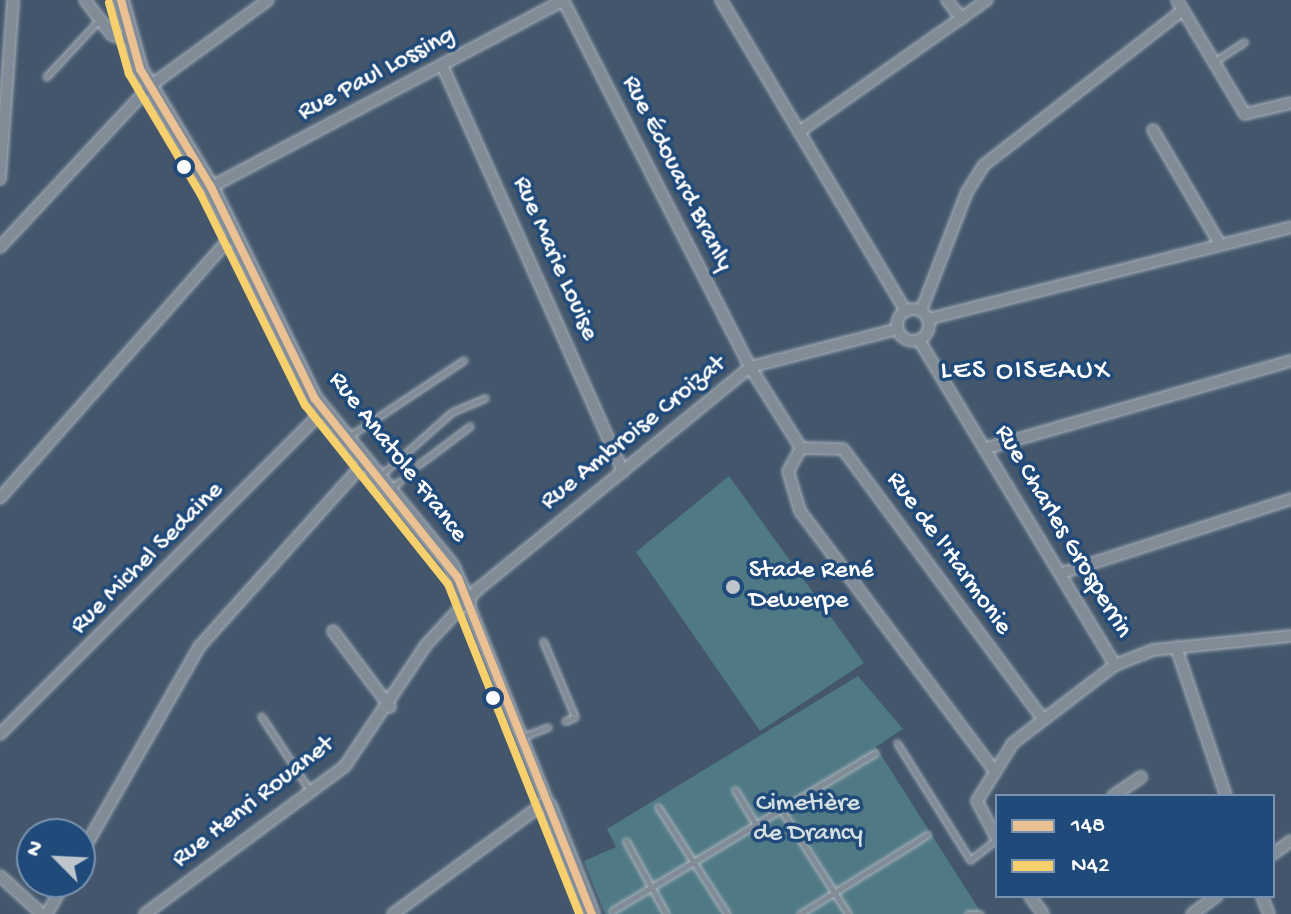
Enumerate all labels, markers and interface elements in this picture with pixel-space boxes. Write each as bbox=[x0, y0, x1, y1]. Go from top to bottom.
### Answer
street label: Rue Paul Lossing bbox=[293, 21, 461, 129]
street label: Rue Édouard Branly bbox=[613, 71, 739, 277]
unlabelled marker bbox=[176, 159, 192, 175]
street label: Rue Marie Louise bbox=[504, 172, 604, 346]
street label: Rue Ambroise Croizat bbox=[535, 350, 733, 518]
district label: LES OISEAUX bbox=[941, 355, 1111, 389]
street label: Rue Anatole France bbox=[321, 366, 473, 550]
street label: Rue Charles Grosperrin bbox=[986, 420, 1138, 644]
street label: Rue de l'Harmonie bbox=[878, 466, 1018, 642]
street label: Rue Michel Sedaine bbox=[65, 476, 231, 642]
place label: Stade René Dewerpe bbox=[749, 556, 874, 618]
marker: Stade René Dewerpe bbox=[724, 578, 742, 596]
unlabelled marker bbox=[485, 690, 501, 706]
street label: Rue Henri Rouanet bbox=[167, 730, 341, 876]
park label: Cimetière de Drancy bbox=[753, 789, 863, 850]
legend bbox=[995, 794, 1275, 898]
text: 148 bbox=[1071, 812, 1105, 841]
north arrow bbox=[16, 818, 96, 898]
text: N bbox=[21, 837, 51, 861]
text: N42 bbox=[1071, 852, 1110, 881]

